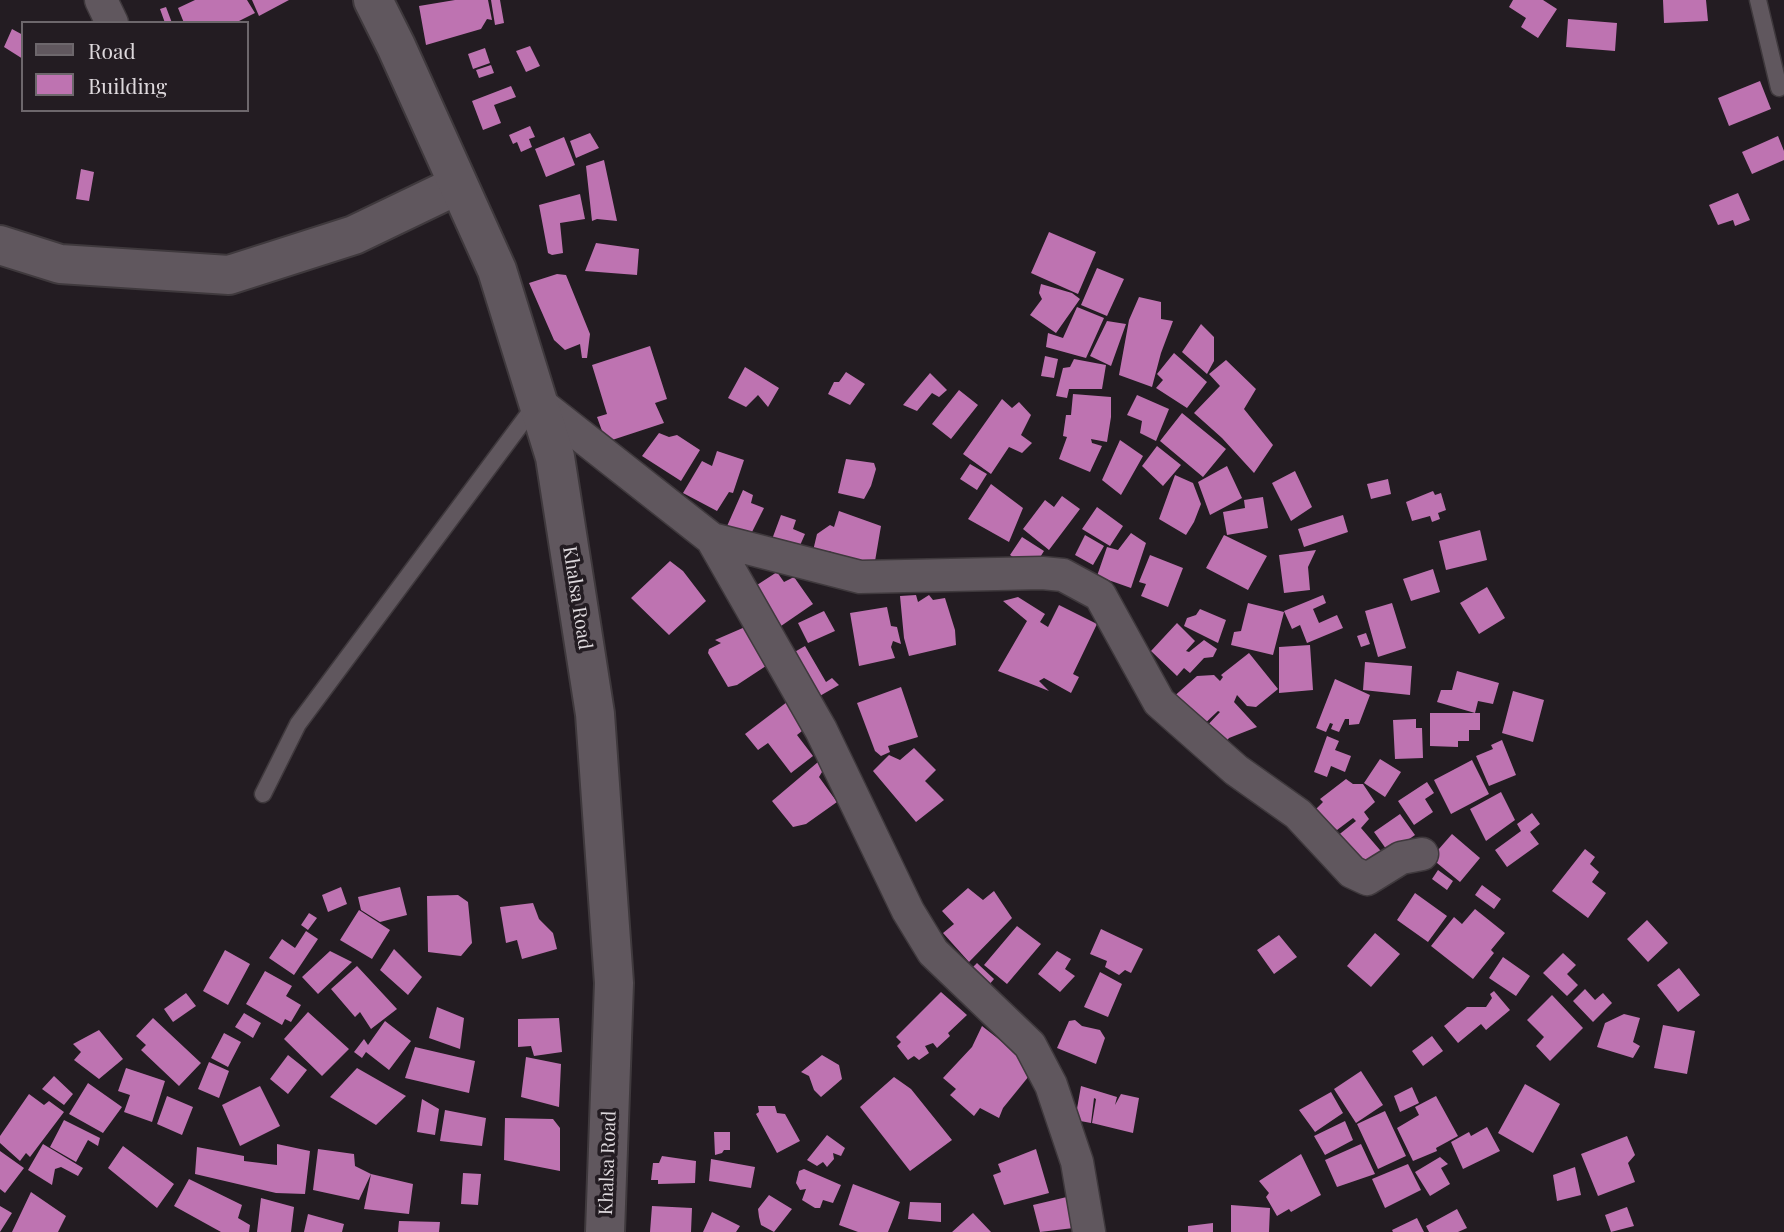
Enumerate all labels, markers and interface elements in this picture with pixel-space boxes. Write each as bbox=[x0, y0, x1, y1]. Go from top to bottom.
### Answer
legend bbox=[21, 21, 248, 112]
text: Road bbox=[88, 36, 136, 64]
text: Building bbox=[88, 71, 167, 99]
street label: Khalsa Road bbox=[558, 545, 596, 651]
street label: Khalsa Road bbox=[595, 1110, 621, 1216]

